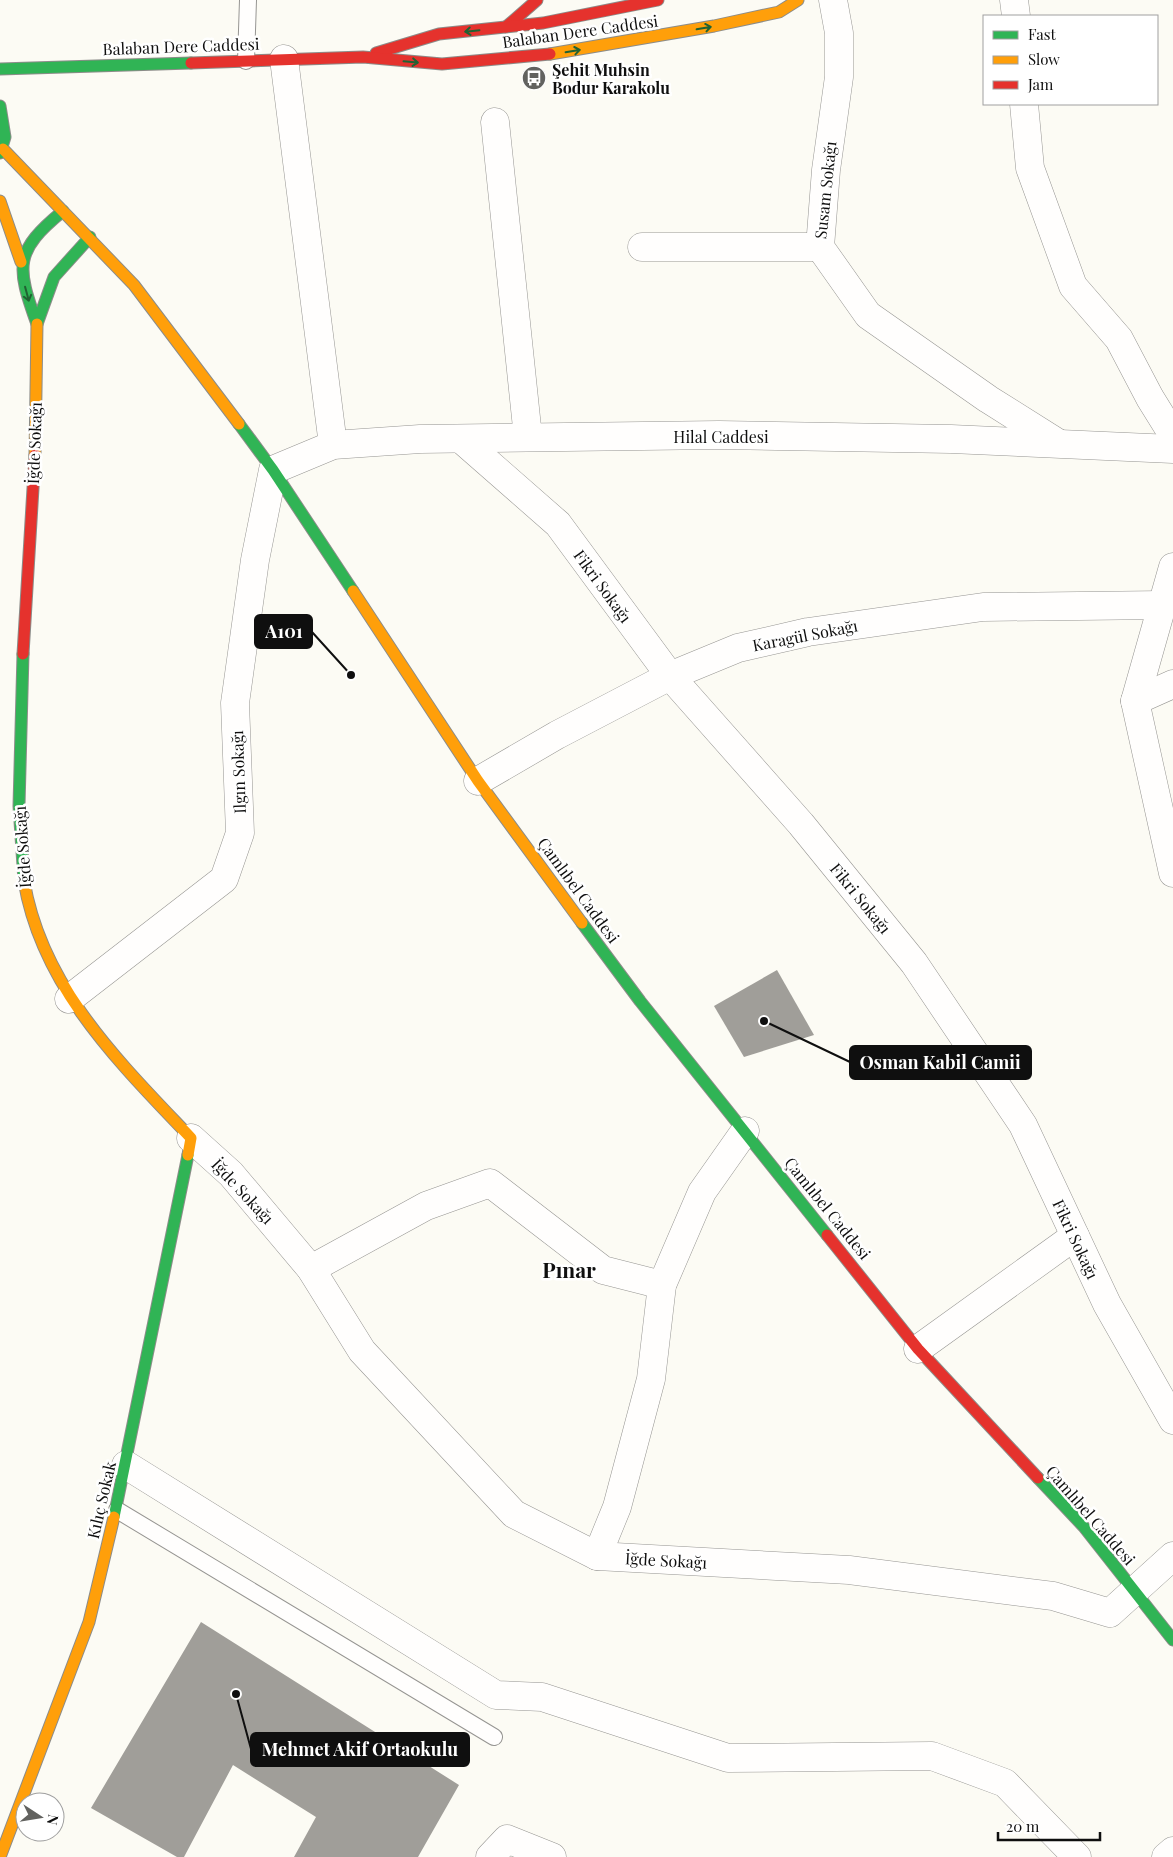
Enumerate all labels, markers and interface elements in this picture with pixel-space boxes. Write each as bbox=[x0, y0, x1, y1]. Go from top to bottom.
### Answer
street label: Balaban Dere Caddesi bbox=[501, 10, 660, 52]
legend bbox=[983, 15, 1158, 105]
one-way arrow bbox=[696, 22, 712, 32]
text: Fast bbox=[1028, 24, 1057, 44]
one-way arrow bbox=[464, 26, 480, 36]
street label: Balaban Dere Caddesi bbox=[102, 33, 260, 59]
one-way arrow bbox=[564, 45, 580, 55]
text: Slow bbox=[1028, 49, 1060, 69]
one-way arrow bbox=[403, 57, 419, 66]
place label: Şehit Muhsin Bodur Karakolu bbox=[552, 59, 670, 98]
bus stop icon: Şehit Muhsin Bodur Karakolu bbox=[521, 65, 547, 91]
text: Jam bbox=[1027, 74, 1054, 94]
street label: Susam Sokağı bbox=[809, 140, 841, 240]
one-way arrow bbox=[22, 286, 32, 302]
street label: İğde Sokağı bbox=[22, 401, 46, 484]
street label: Hilal Caddesi bbox=[673, 426, 769, 447]
street label: Fikri Sokağı bbox=[569, 545, 637, 627]
street label: Karagül Sokağı bbox=[751, 614, 860, 656]
callout: A101 bbox=[255, 615, 312, 648]
text: A101 bbox=[264, 619, 303, 643]
street label: Ilgın Sokağı bbox=[226, 730, 250, 814]
street label: İğde Sokağı bbox=[9, 805, 35, 889]
street label: Çamlıbel Caddesi bbox=[534, 833, 625, 947]
street label: Fikri Sokağı bbox=[826, 858, 896, 938]
callout: Osman Kabil Camii bbox=[850, 1046, 1031, 1079]
text: Osman Kabil Camii bbox=[859, 1050, 1021, 1074]
street label: Çamlıbel Caddesi bbox=[780, 1153, 876, 1264]
street label: İğde Sokağı bbox=[207, 1154, 279, 1228]
street label: Fikri Sokağı bbox=[1048, 1196, 1104, 1282]
district label: Pınar bbox=[542, 1255, 596, 1283]
street label: Kılıç Sokak bbox=[82, 1459, 120, 1541]
street label: Çamlıbel Caddesi bbox=[1042, 1461, 1140, 1570]
street label: İğde Sokağı bbox=[625, 1547, 708, 1573]
callout: Mehmet Akif Ortaokulu bbox=[251, 1733, 469, 1766]
text: Mehmet Akif Ortaokulu bbox=[262, 1737, 458, 1761]
north arrow bbox=[15, 1792, 65, 1842]
scale bar bbox=[998, 1810, 1100, 1842]
text: N bbox=[43, 1813, 64, 1827]
text: 20 m bbox=[1006, 1816, 1040, 1836]

